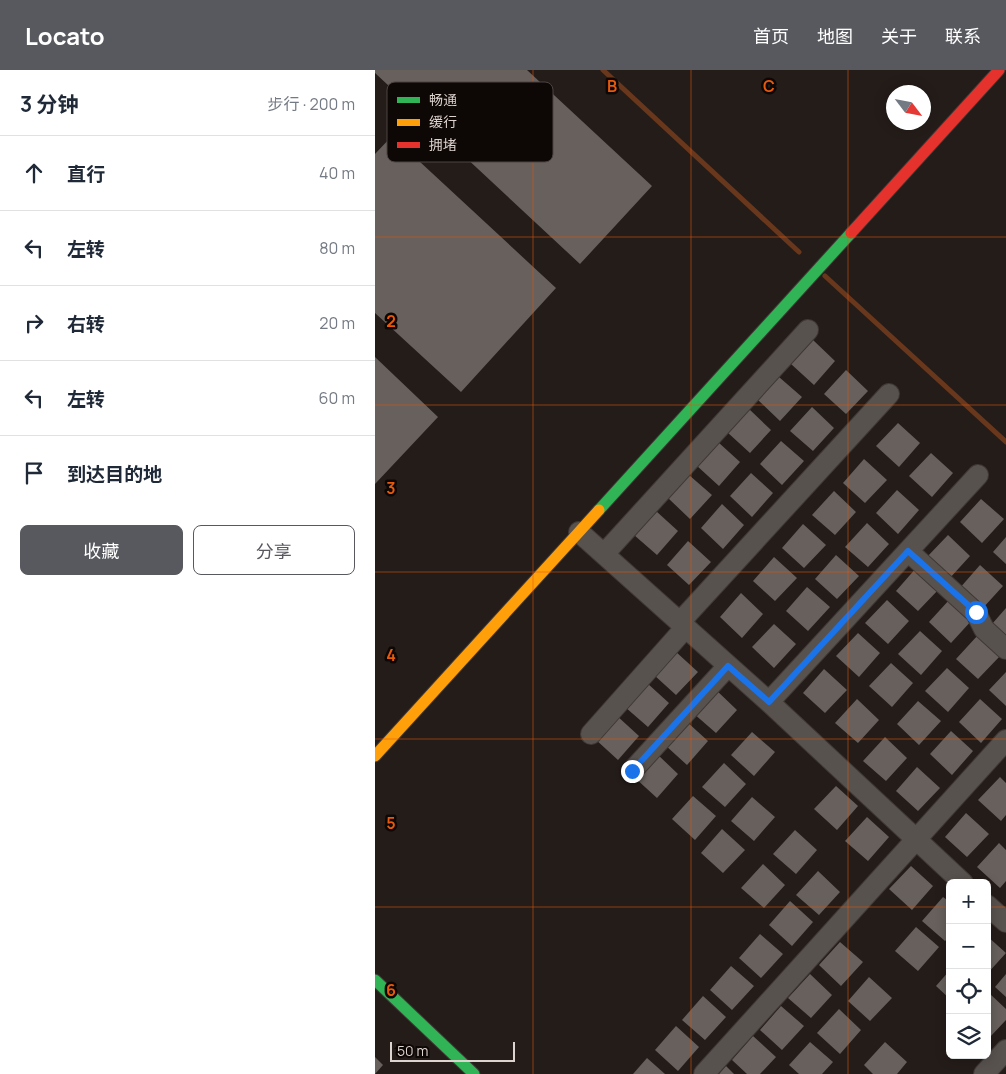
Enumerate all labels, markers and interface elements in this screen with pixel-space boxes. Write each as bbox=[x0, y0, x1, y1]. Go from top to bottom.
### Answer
text: Locato bbox=[25, 19, 105, 52]
text: 首页 bbox=[753, 24, 789, 48]
text: 地图 bbox=[817, 24, 853, 48]
text: 关于 bbox=[881, 24, 917, 48]
text: 联系 bbox=[945, 24, 981, 48]
text: B bbox=[607, 75, 617, 97]
text: C bbox=[763, 75, 775, 97]
legend bbox=[387, 82, 553, 162]
north arrow bbox=[886, 85, 931, 130]
text: 3 分钟 bbox=[20, 90, 78, 118]
text: 畅通 bbox=[429, 90, 457, 109]
text: 步行 · 200 m bbox=[268, 93, 355, 115]
text: 缓行 bbox=[429, 112, 457, 131]
text: 拥堵 bbox=[429, 135, 457, 154]
icon: ahead bbox=[20, 159, 48, 187]
text: 直行 bbox=[67, 161, 105, 187]
text: 40 m bbox=[319, 162, 355, 184]
icon: left bbox=[20, 234, 48, 262]
text: 左转 bbox=[67, 236, 105, 262]
text: 80 m bbox=[319, 237, 355, 259]
icon: right bbox=[20, 309, 48, 337]
text: 2 bbox=[386, 310, 396, 332]
text: 右转 bbox=[67, 311, 105, 337]
text: 20 m bbox=[319, 312, 355, 334]
icon: left bbox=[20, 384, 48, 412]
text: 左转 bbox=[67, 386, 105, 412]
text: 60 m bbox=[319, 387, 355, 409]
icon: arrive bbox=[20, 459, 48, 487]
text: 到达目的地 bbox=[67, 461, 162, 487]
text: 3 bbox=[386, 477, 396, 499]
button: 收藏 bbox=[20, 525, 183, 575]
button: 分享 bbox=[193, 525, 355, 575]
route start bbox=[965, 601, 988, 624]
text: 4 bbox=[386, 644, 396, 666]
route end bbox=[621, 760, 644, 783]
text: 5 bbox=[386, 812, 396, 834]
map controls bbox=[946, 879, 991, 1059]
button: + bbox=[946, 879, 991, 924]
button: − bbox=[946, 924, 991, 969]
button: locate bbox=[946, 969, 991, 1014]
text: 6 bbox=[386, 979, 396, 1001]
button: layers bbox=[946, 1014, 991, 1059]
scale bar bbox=[390, 1039, 515, 1062]
text: 50 m bbox=[397, 1041, 428, 1060]

